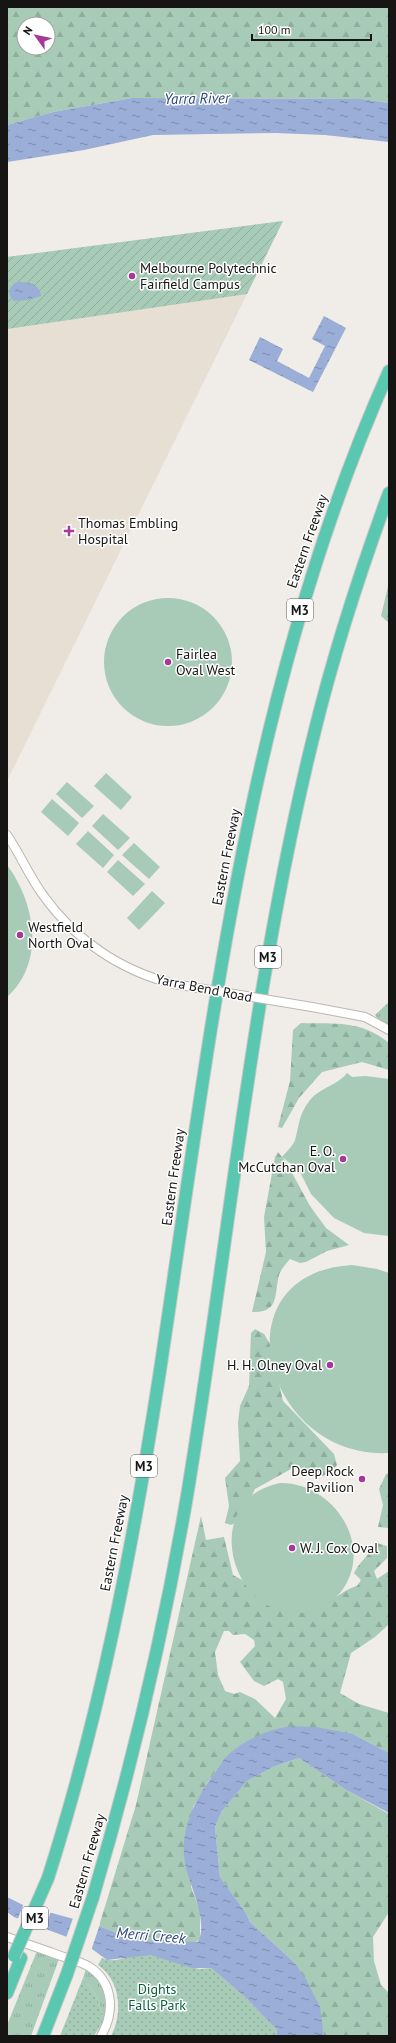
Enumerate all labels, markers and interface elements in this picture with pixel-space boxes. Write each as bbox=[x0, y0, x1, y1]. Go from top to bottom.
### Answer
north arrow bbox=[16, 16, 56, 56]
scale bar bbox=[252, 16, 371, 42]
text: 100 m bbox=[258, 22, 291, 37]
text: N bbox=[20, 24, 35, 37]
water label: Yarra River bbox=[164, 88, 231, 108]
place label: Melbourne Polytechnic Fairfield Campus bbox=[140, 259, 277, 293]
marker: Melbourne Polytechnic Fairfield Campus bbox=[127, 271, 137, 281]
street label: Eastern Freeway bbox=[283, 491, 332, 590]
place label: Thomas Embling Hospital bbox=[78, 514, 178, 548]
marker: Thomas Embling Hospital bbox=[63, 525, 75, 537]
road number: M3 bbox=[287, 599, 313, 621]
place label: Fairlea Oval West bbox=[176, 645, 236, 679]
marker: Fairlea Oval West bbox=[163, 657, 173, 667]
street label: Eastern Freeway bbox=[208, 807, 244, 907]
place label: Westfield North Oval bbox=[28, 918, 93, 952]
marker: Westfield North Oval bbox=[15, 930, 25, 940]
road number: M3 bbox=[255, 946, 281, 968]
street label: Yarra Bend Road bbox=[154, 970, 254, 1006]
street label: Eastern Freeway bbox=[157, 1127, 189, 1227]
place label: E. O. McCutchan Oval bbox=[238, 1142, 335, 1176]
marker: E. O. McCutchan Oval bbox=[338, 1154, 348, 1164]
place label: H. H. Olney Oval bbox=[227, 1356, 322, 1374]
marker: H. H. Olney Oval bbox=[325, 1360, 335, 1370]
road number: M3 bbox=[131, 1455, 157, 1477]
place label: Deep Rock Pavilion bbox=[291, 1462, 354, 1496]
marker: Deep Rock Pavilion bbox=[357, 1474, 367, 1484]
street label: Eastern Freeway bbox=[96, 1493, 132, 1593]
place label: W. J. Cox Oval bbox=[300, 1539, 378, 1557]
marker: W. J. Cox Oval bbox=[287, 1543, 297, 1553]
street label: Eastern Freeway bbox=[65, 1811, 109, 1911]
road number: M3 bbox=[22, 1907, 48, 1929]
water label: Merri Creek bbox=[116, 1923, 188, 1948]
park label: Dights Falls Park bbox=[128, 1980, 186, 2014]

